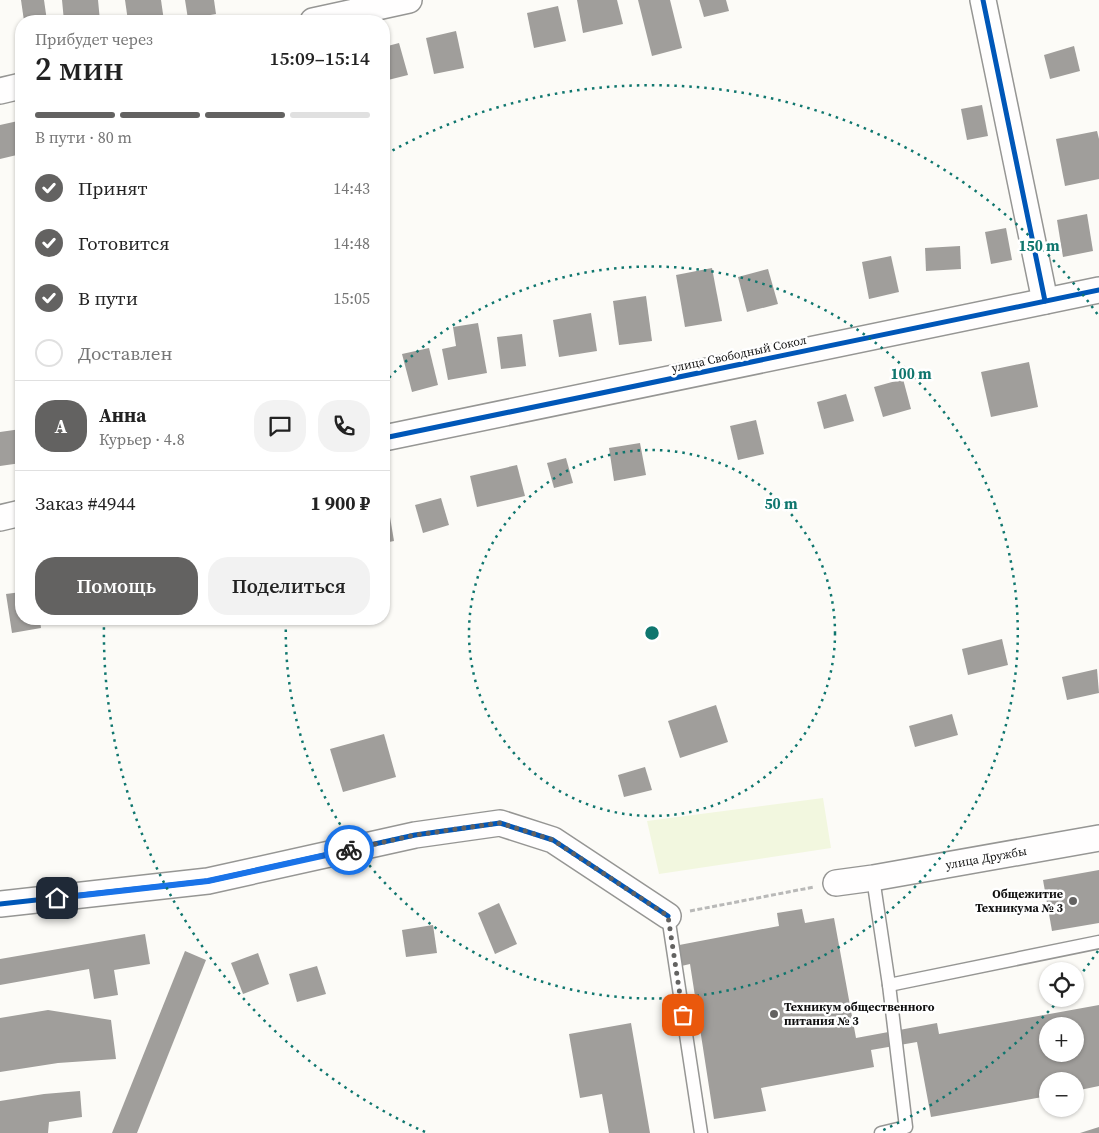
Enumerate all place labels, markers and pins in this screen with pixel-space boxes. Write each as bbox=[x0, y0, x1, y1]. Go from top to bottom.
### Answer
centre of rings bbox=[643, 624, 661, 642]
pin bbox=[36, 877, 78, 919]
place label: Общежитие Техникума № 3 bbox=[975, 886, 1063, 916]
marker: Общежитие Техникума № 3 bbox=[1067, 895, 1079, 907]
pin bbox=[662, 994, 704, 1036]
place label: Техникум общественного питания № 3 bbox=[784, 999, 935, 1029]
marker: Техникум общественного питания № 3 bbox=[768, 1008, 780, 1020]

